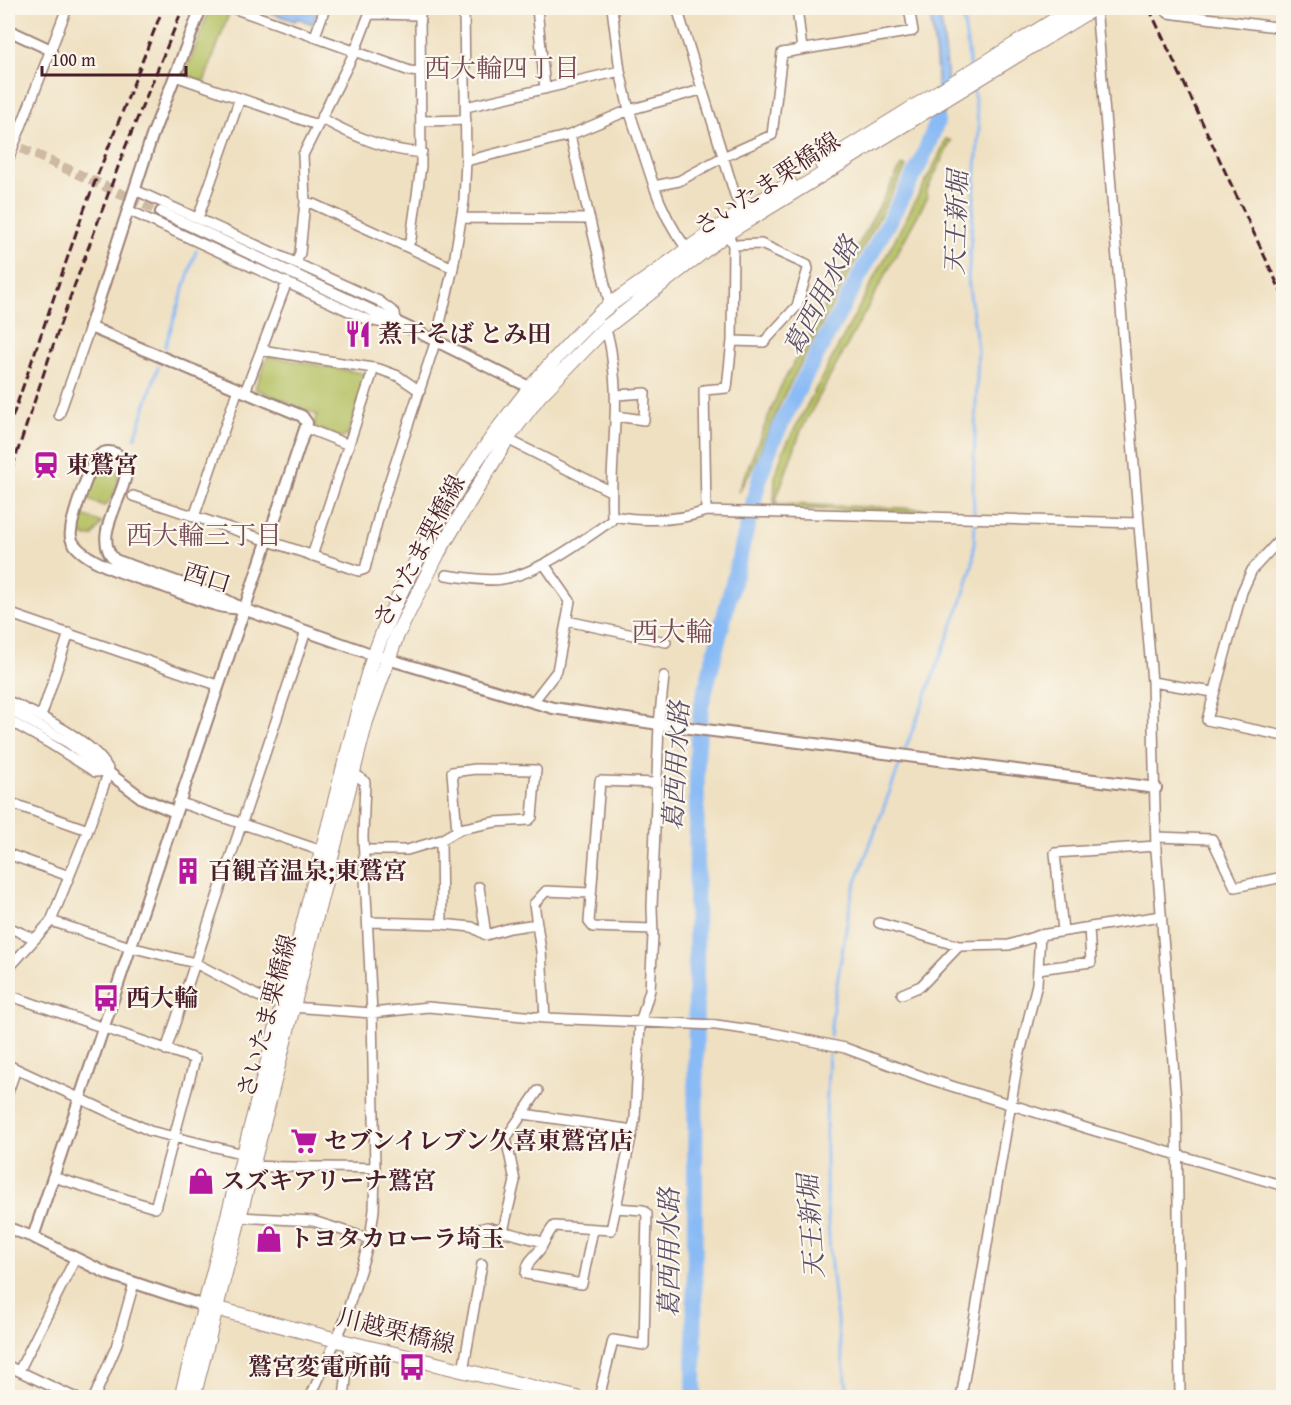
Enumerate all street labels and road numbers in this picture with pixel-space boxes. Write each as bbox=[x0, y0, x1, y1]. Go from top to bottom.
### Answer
street label: さいたま栗橋線 bbox=[687, 123, 847, 244]
street label: さいたま栗橋線 bbox=[364, 468, 473, 633]
street label: 西口 bbox=[179, 554, 235, 601]
street label: さいたま栗橋線 bbox=[228, 930, 305, 1102]
street label: 川越栗橋線 bbox=[334, 1299, 459, 1362]

